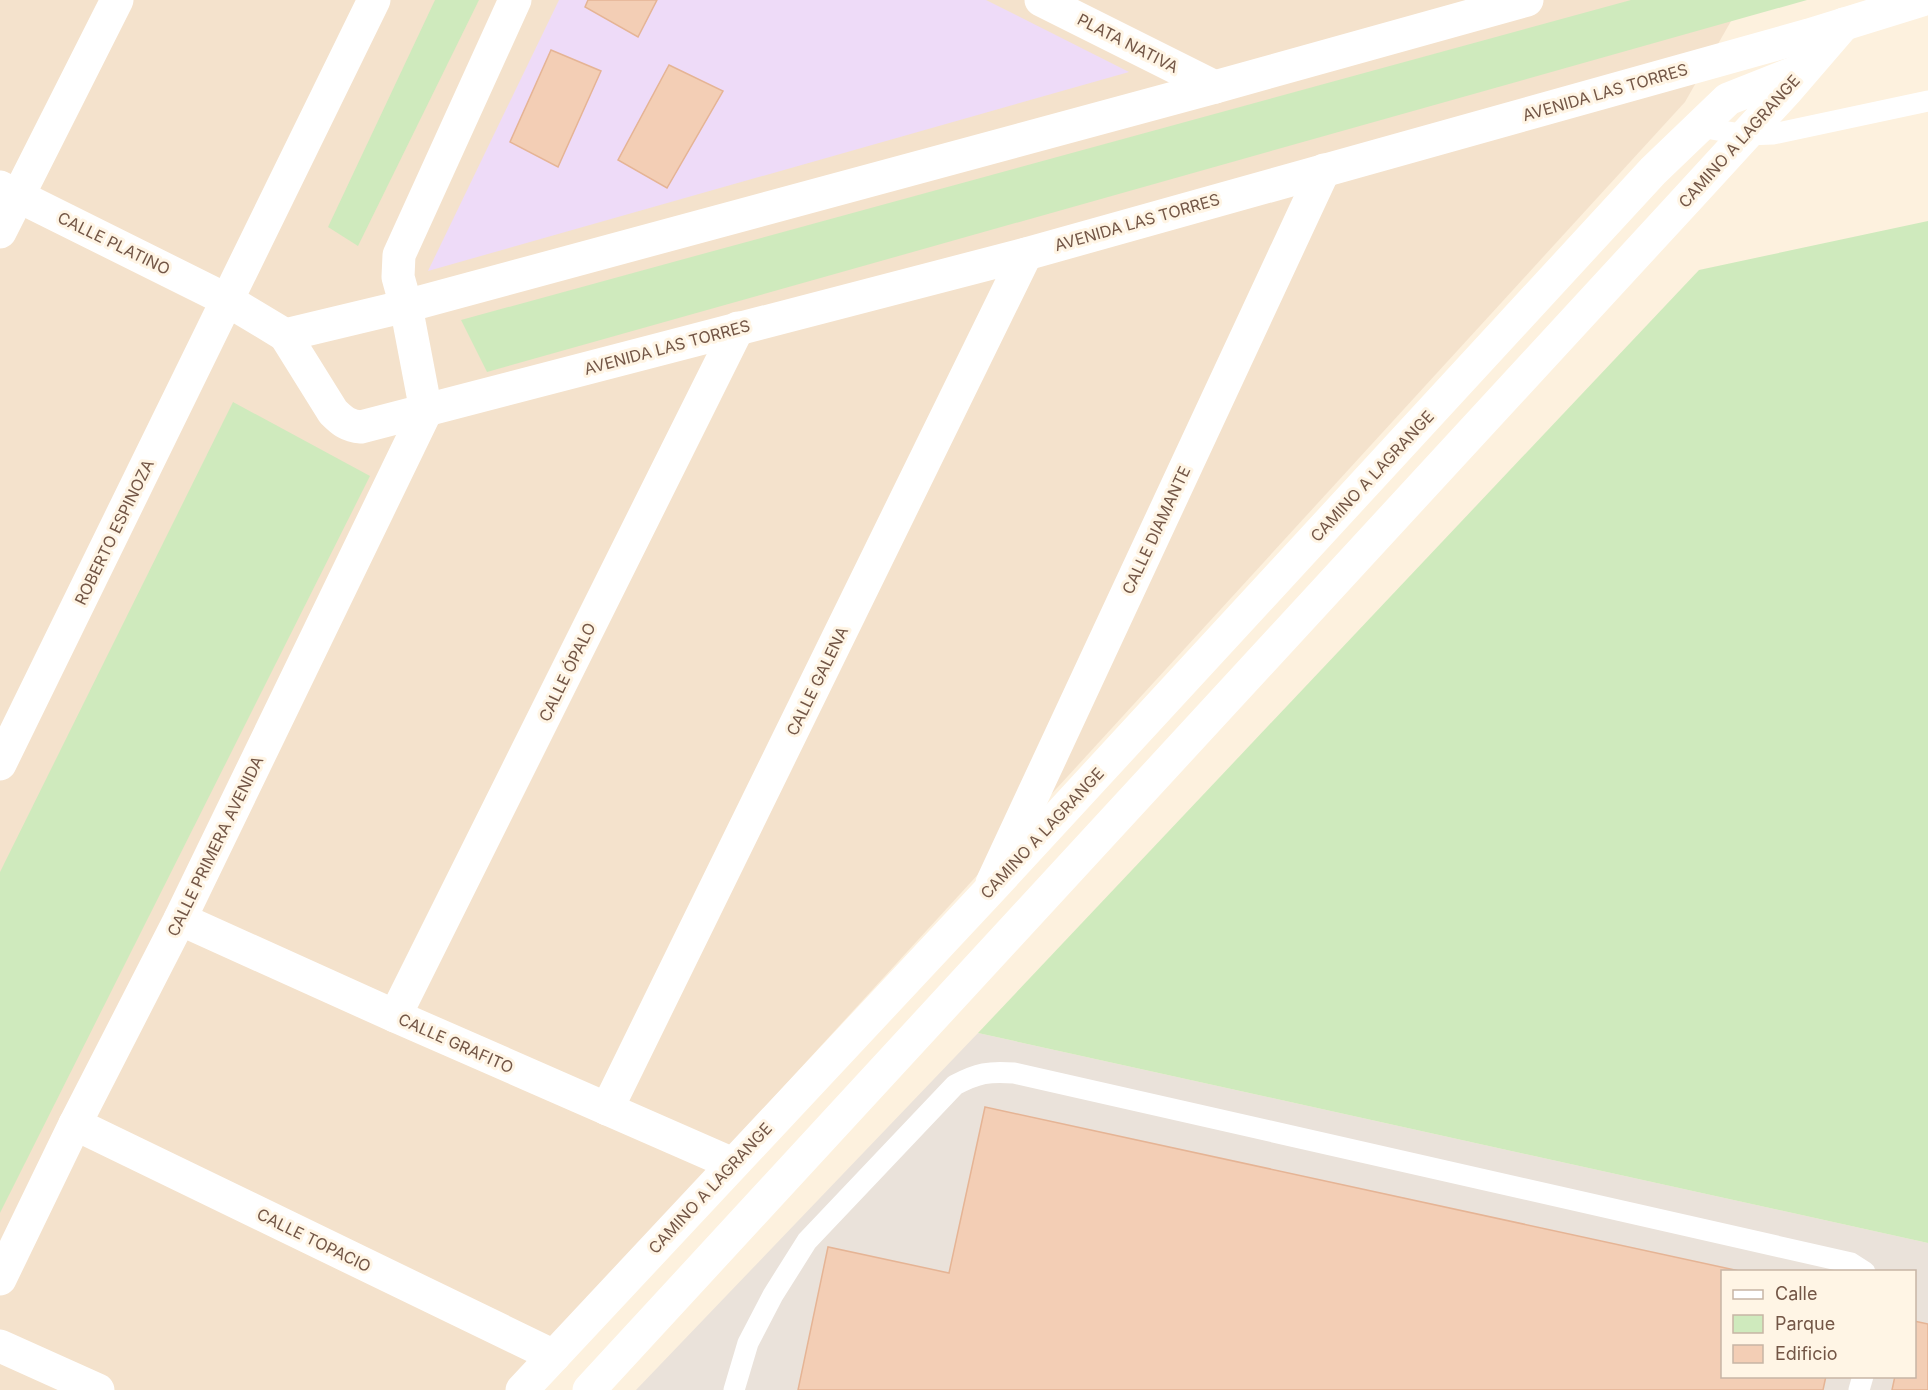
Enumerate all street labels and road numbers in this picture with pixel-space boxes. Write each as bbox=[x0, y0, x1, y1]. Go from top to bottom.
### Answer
street label: PLATA NATIVA bbox=[1074, 9, 1182, 77]
street label: AVENIDA LAS TORRES bbox=[1520, 59, 1690, 125]
street label: CAMINO A LAGRANGE bbox=[1674, 70, 1804, 212]
street label: AVENIDA LAS TORRES bbox=[1052, 189, 1222, 255]
street label: CALLE PLATINO bbox=[55, 207, 173, 279]
street label: AVENIDA LAS TORRES bbox=[582, 315, 752, 379]
street label: CAMINO A LAGRANGE bbox=[1306, 406, 1438, 546]
street label: ROBERTO ESPINOZA bbox=[70, 456, 158, 608]
street label: CALLE DIAMANTE bbox=[1118, 463, 1194, 597]
street label: CALLE ÓPALO bbox=[534, 619, 600, 725]
street label: CALLE GALENA bbox=[782, 623, 852, 739]
street label: CALLE PRIMERA AVENIDA bbox=[163, 752, 267, 940]
street label: CAMINO A LAGRANGE bbox=[976, 763, 1108, 903]
street label: CALLE GRAFITO bbox=[395, 1009, 517, 1077]
street label: CAMINO A LAGRANGE bbox=[644, 1118, 776, 1258]
street label: CALLE TOPACIO bbox=[254, 1204, 374, 1276]

